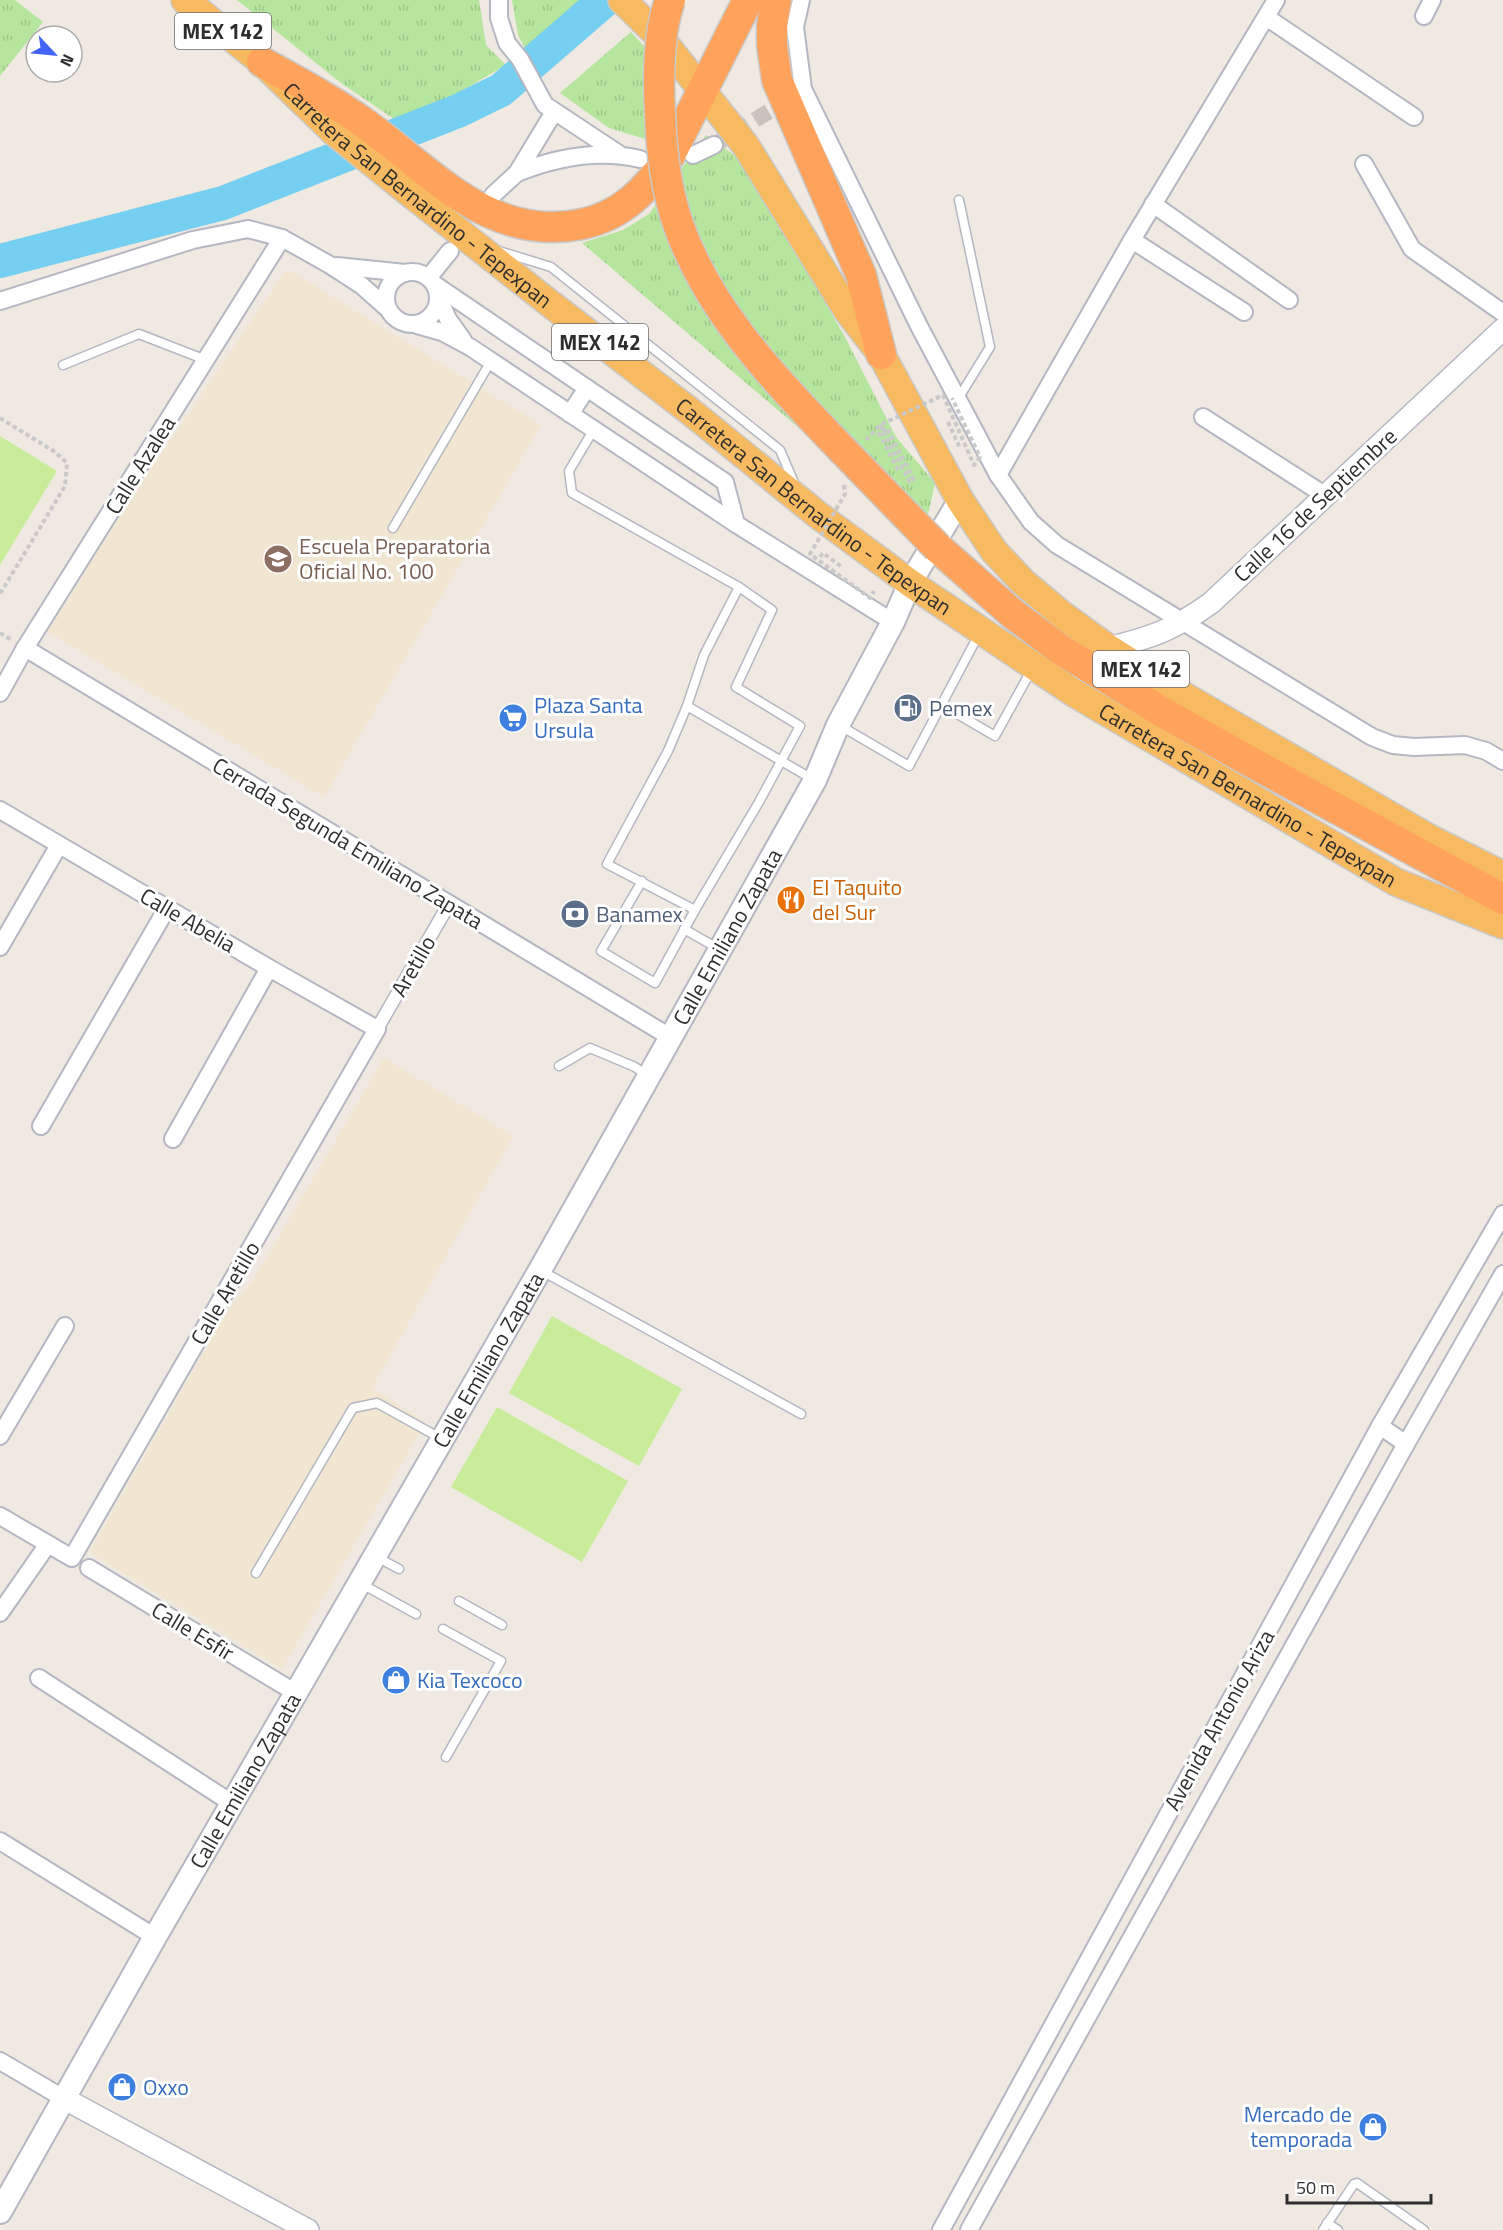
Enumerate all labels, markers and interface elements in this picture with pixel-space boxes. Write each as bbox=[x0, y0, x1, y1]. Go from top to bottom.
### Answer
road number: MEX 142 bbox=[175, 13, 271, 49]
north arrow bbox=[24, 24, 84, 84]
text: N bbox=[54, 50, 81, 71]
street label: Carretera San Bernardino - Tepexpan bbox=[275, 74, 560, 316]
road number: MEX 142 bbox=[552, 324, 648, 360]
street label: Carretera San Bernardino - Tepexpan bbox=[669, 389, 959, 624]
street label: Calle Azalea bbox=[96, 409, 184, 521]
street label: Calle 16 de Septiembre bbox=[1226, 420, 1404, 590]
place label: Escuela Preparatoria Oficial No. 100 bbox=[299, 529, 490, 588]
school or university icon: Escuela Preparatoria Oficial No. 100 bbox=[262, 543, 294, 575]
road number: MEX 142 bbox=[1093, 651, 1189, 687]
place label: Plaza Santa Ursula bbox=[534, 688, 642, 747]
place label: Pemex bbox=[929, 691, 992, 725]
fuel station icon: Pemex bbox=[892, 692, 924, 724]
street label: Carretera San Bernardino - Tepexpan bbox=[1092, 694, 1403, 896]
supermarket icon: Plaza Santa Ursula bbox=[497, 702, 529, 734]
street label: Cerrada Segunda Emiliano Zapata bbox=[206, 748, 490, 938]
street label: Calle Emiliano Zapata bbox=[664, 842, 790, 1031]
place label: El Taquito del Sur bbox=[812, 870, 902, 929]
street label: Calle Abelia bbox=[134, 879, 242, 961]
restaurant icon: El Taquito del Sur bbox=[775, 884, 807, 916]
place label: Banamex bbox=[596, 897, 683, 931]
bank icon: Banamex bbox=[559, 898, 591, 930]
street label: Aretillo bbox=[382, 929, 444, 1003]
street label: Calle Aretillo bbox=[182, 1235, 268, 1351]
street label: Calle Emiliano Zapata bbox=[424, 1266, 552, 1454]
street label: Calle Esfir bbox=[145, 1593, 241, 1669]
street label: Avenida Antonio Ariza bbox=[1155, 1623, 1283, 1817]
place label: Kia Texcoco bbox=[417, 1663, 523, 1697]
shop icon: Kia Texcoco bbox=[380, 1664, 412, 1696]
street label: Calle Emiliano Zapata bbox=[181, 1687, 309, 1875]
place label: Oxxo bbox=[143, 2070, 189, 2104]
shop icon: Oxxo bbox=[106, 2071, 138, 2103]
place label: Mercado de temporada bbox=[1244, 2097, 1352, 2156]
shop icon: Mercado de temporada bbox=[1357, 2111, 1389, 2143]
scale bar bbox=[1287, 2167, 1431, 2205]
text: 50 m bbox=[1296, 2174, 1335, 2201]

